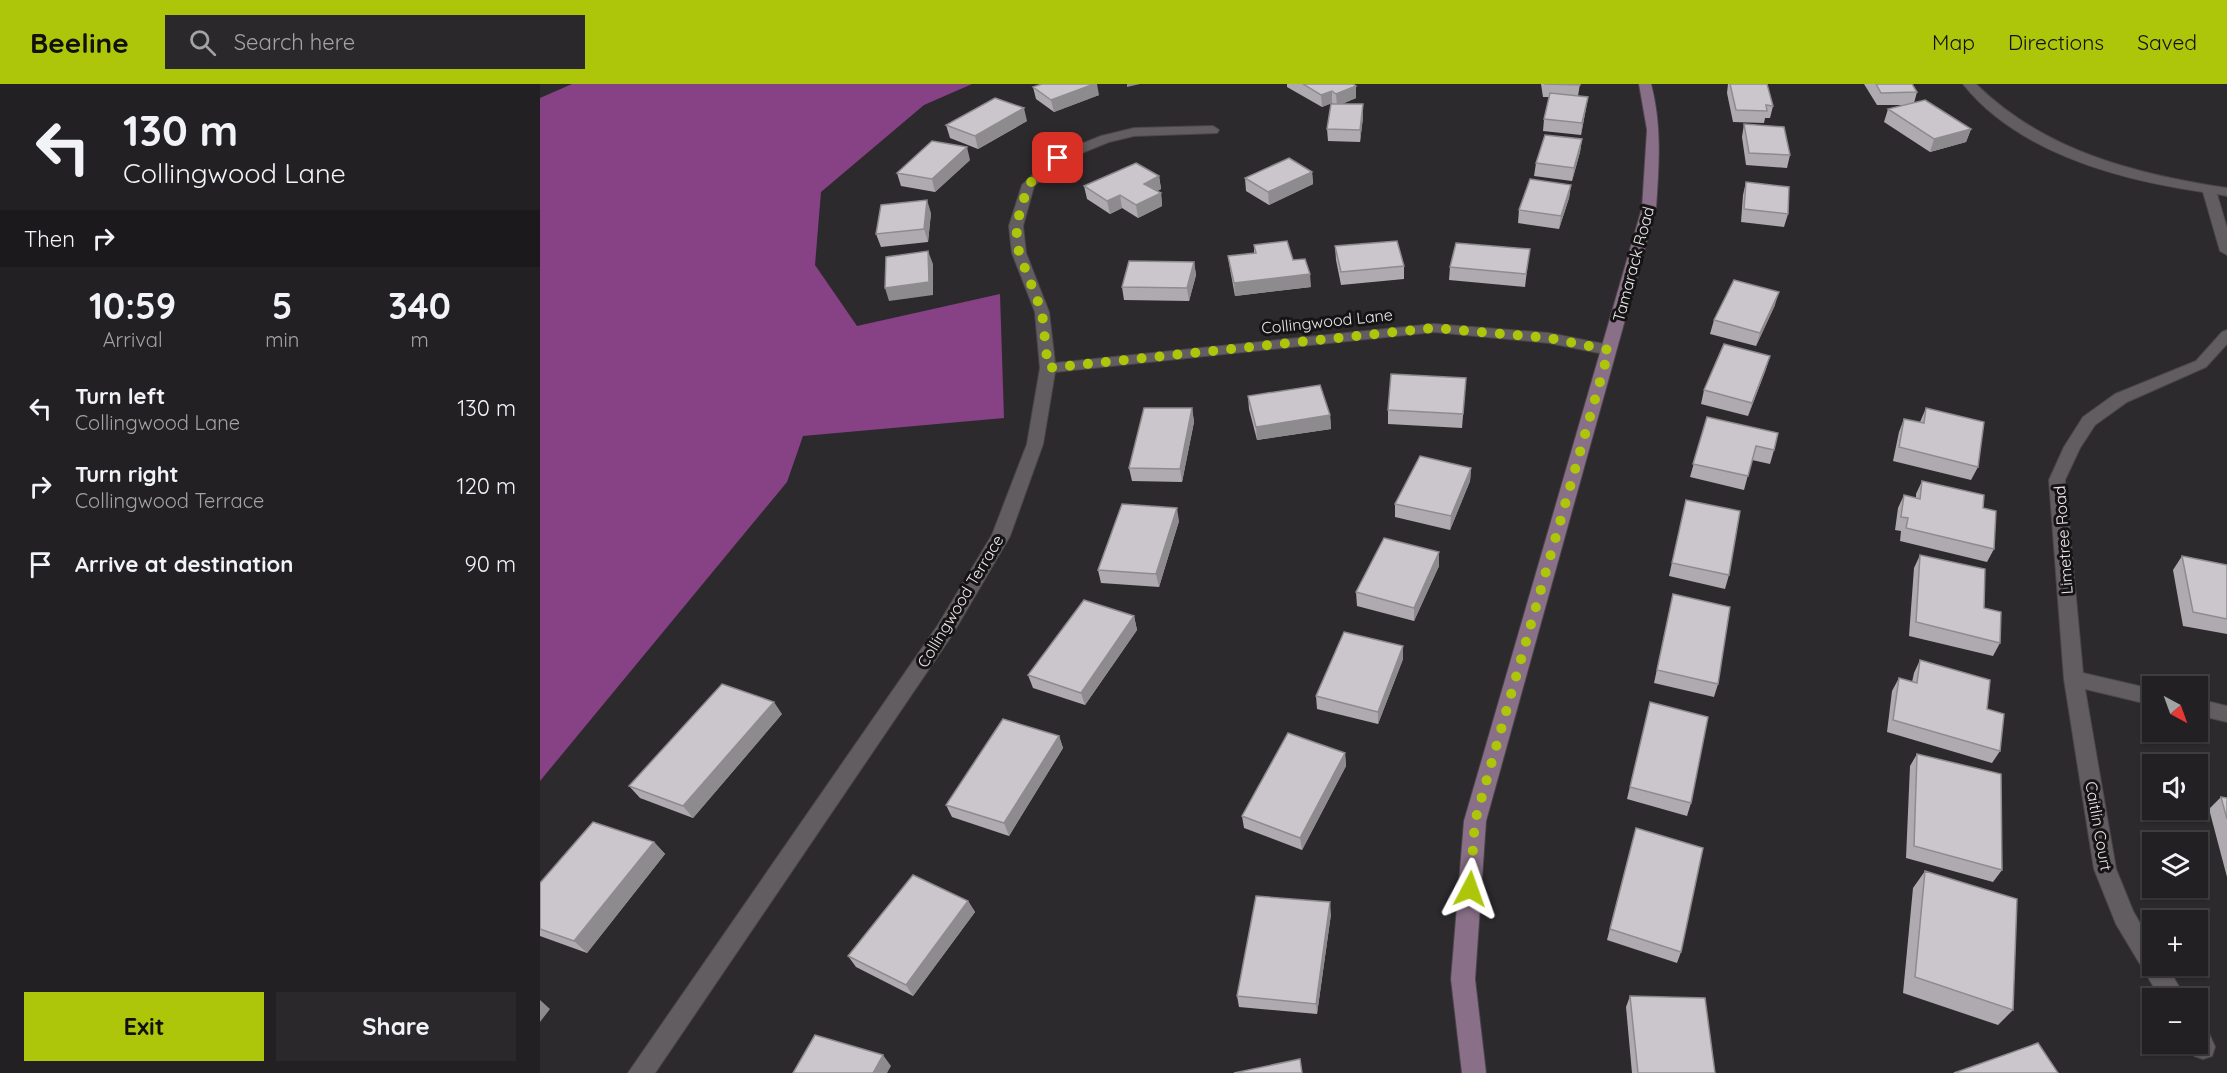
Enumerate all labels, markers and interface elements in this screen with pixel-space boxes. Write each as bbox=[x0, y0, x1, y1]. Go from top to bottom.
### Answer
search box bbox=[165, 15, 585, 69]
text: Beeline bbox=[30, 25, 129, 60]
icon: search bbox=[186, 26, 219, 59]
text: Search here bbox=[234, 28, 355, 56]
text: Map bbox=[1932, 29, 1975, 55]
text: Directions bbox=[2008, 29, 2104, 55]
text: Saved bbox=[2137, 29, 2197, 55]
text: 130 m bbox=[123, 104, 238, 157]
icon: left bbox=[24, 108, 102, 186]
pin bbox=[1032, 132, 1083, 183]
icon: arrive bbox=[1041, 141, 1074, 174]
text: Collingwood Lane bbox=[123, 156, 346, 190]
street label: Tamarack Road bbox=[1608, 204, 1658, 324]
icon: right bbox=[87, 222, 120, 255]
text: Then bbox=[24, 225, 75, 253]
text: 10:59 bbox=[89, 283, 176, 328]
text: 5 bbox=[272, 283, 293, 328]
text: 340 bbox=[388, 283, 451, 328]
street label: Collingwood Lane bbox=[1260, 304, 1394, 338]
text: Arrival bbox=[103, 327, 163, 352]
text: min bbox=[265, 327, 299, 352]
text: m bbox=[410, 327, 429, 352]
text: Turn left bbox=[75, 382, 165, 410]
icon: left bbox=[24, 392, 57, 425]
text: 130 m bbox=[457, 394, 516, 422]
text: Collingwood Lane bbox=[75, 410, 240, 435]
text: Turn right bbox=[75, 460, 179, 488]
icon: right bbox=[24, 470, 57, 503]
text: 120 m bbox=[457, 472, 516, 500]
street label: Limetree Road bbox=[2049, 485, 2077, 595]
text: Collingwood Terrace bbox=[75, 488, 264, 513]
street label: Collingwood Terrace bbox=[912, 531, 1008, 671]
icon: arrive bbox=[24, 548, 57, 581]
text: Arrive at destination bbox=[75, 550, 293, 578]
text: 90 m bbox=[465, 550, 516, 578]
north arrow bbox=[2142, 676, 2208, 742]
map controls bbox=[2142, 676, 2208, 1054]
button: sound bbox=[2142, 754, 2208, 820]
street label: Caitlin Court bbox=[2081, 780, 2117, 872]
button: layers bbox=[2142, 832, 2208, 898]
position arrow bbox=[1438, 857, 1502, 921]
button: + bbox=[2142, 910, 2208, 976]
button: − bbox=[2142, 988, 2208, 1054]
button: Exit bbox=[24, 992, 264, 1061]
button: Share bbox=[276, 992, 516, 1061]

